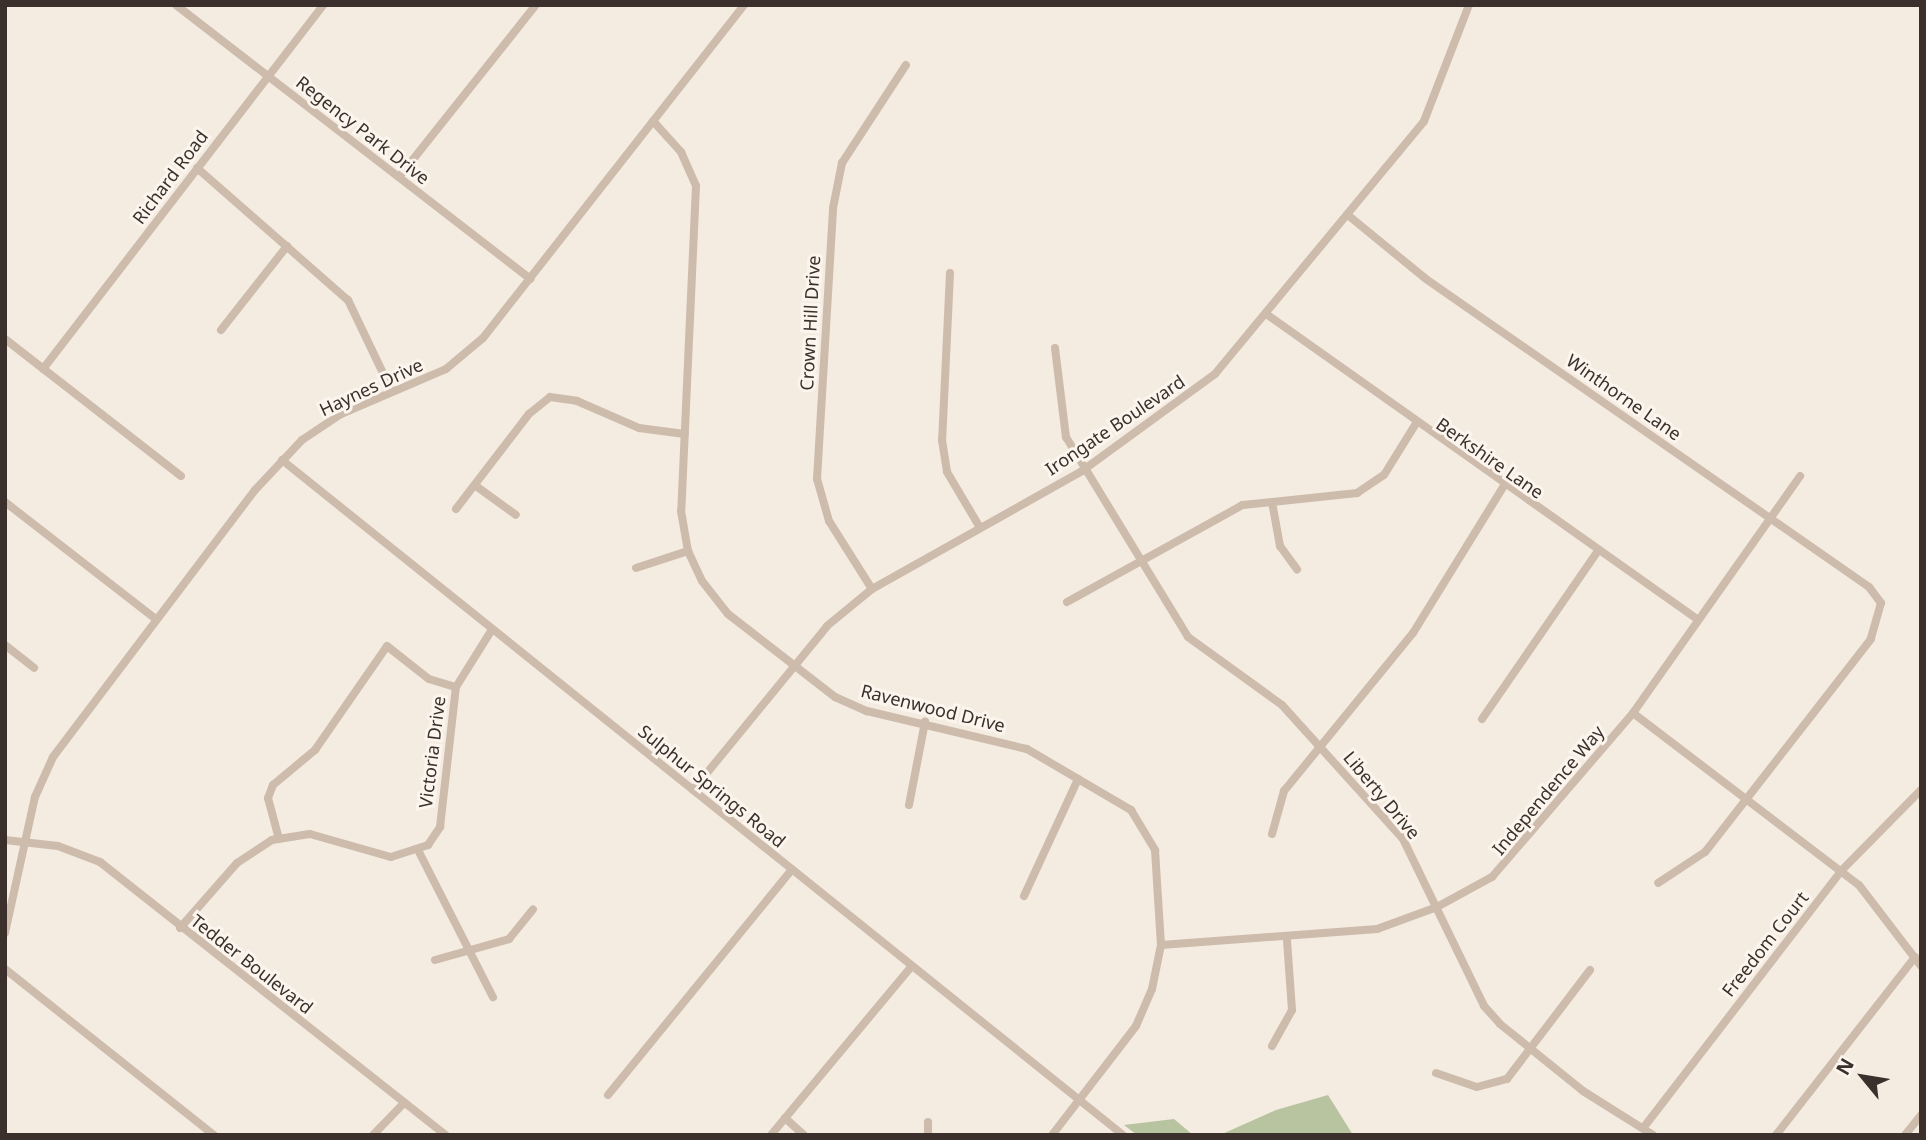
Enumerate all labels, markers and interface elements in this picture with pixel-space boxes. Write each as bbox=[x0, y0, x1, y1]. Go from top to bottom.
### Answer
street label: Regency Park Drive bbox=[292, 71, 434, 189]
street label: Richard Road bbox=[128, 126, 212, 228]
street label: Crown Hill Drive bbox=[796, 255, 824, 391]
street label: Winthorne Lane bbox=[1562, 349, 1686, 445]
street label: Haynes Drive bbox=[316, 354, 426, 420]
street label: Irongate Boulevard bbox=[1041, 370, 1189, 480]
street label: Berkshire Lane bbox=[1432, 413, 1548, 503]
street label: Ravenwood Drive bbox=[859, 680, 1007, 736]
street label: Victoria Drive bbox=[414, 695, 450, 809]
street label: Sulphur Springs Road bbox=[634, 720, 790, 852]
street label: Independence Way bbox=[1488, 721, 1608, 859]
street label: Liberty Drive bbox=[1339, 747, 1425, 843]
street label: Freedom Court bbox=[1717, 887, 1813, 1001]
street label: Tedder Boulevard bbox=[187, 910, 317, 1018]
north arrow bbox=[1828, 1042, 1898, 1112]
text: N bbox=[1830, 1053, 1860, 1080]

